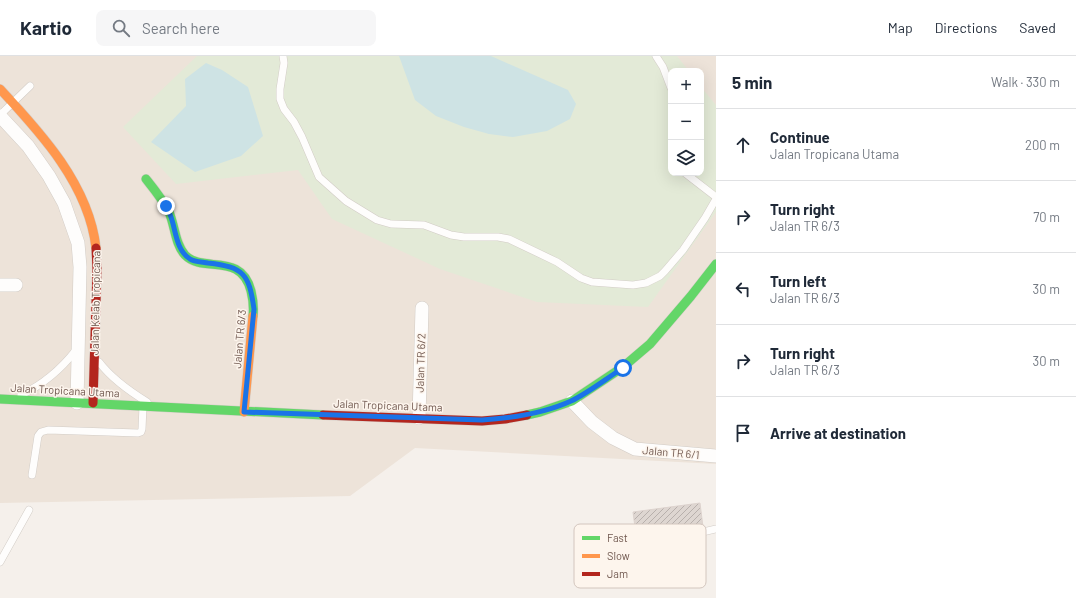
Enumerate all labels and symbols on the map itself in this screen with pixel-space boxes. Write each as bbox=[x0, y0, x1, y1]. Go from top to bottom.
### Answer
route end bbox=[157, 197, 175, 215]
street label: Jalan Kelab Tropicana bbox=[88, 251, 102, 355]
street label: Jalan TR 6/3 bbox=[230, 309, 248, 369]
street label: Jalan TR 6/2 bbox=[412, 333, 428, 393]
route start bbox=[614, 359, 632, 377]
street label: Jalan Tropicana Utama bbox=[10, 381, 120, 399]
street label: Jalan Tropicana Utama bbox=[333, 397, 443, 413]
street label: Jalan TR 6/1 bbox=[642, 443, 700, 461]
legend bbox=[574, 524, 706, 588]
text: Fast bbox=[607, 531, 628, 544]
text: Slow bbox=[607, 549, 630, 562]
text: Jam bbox=[607, 567, 628, 580]

